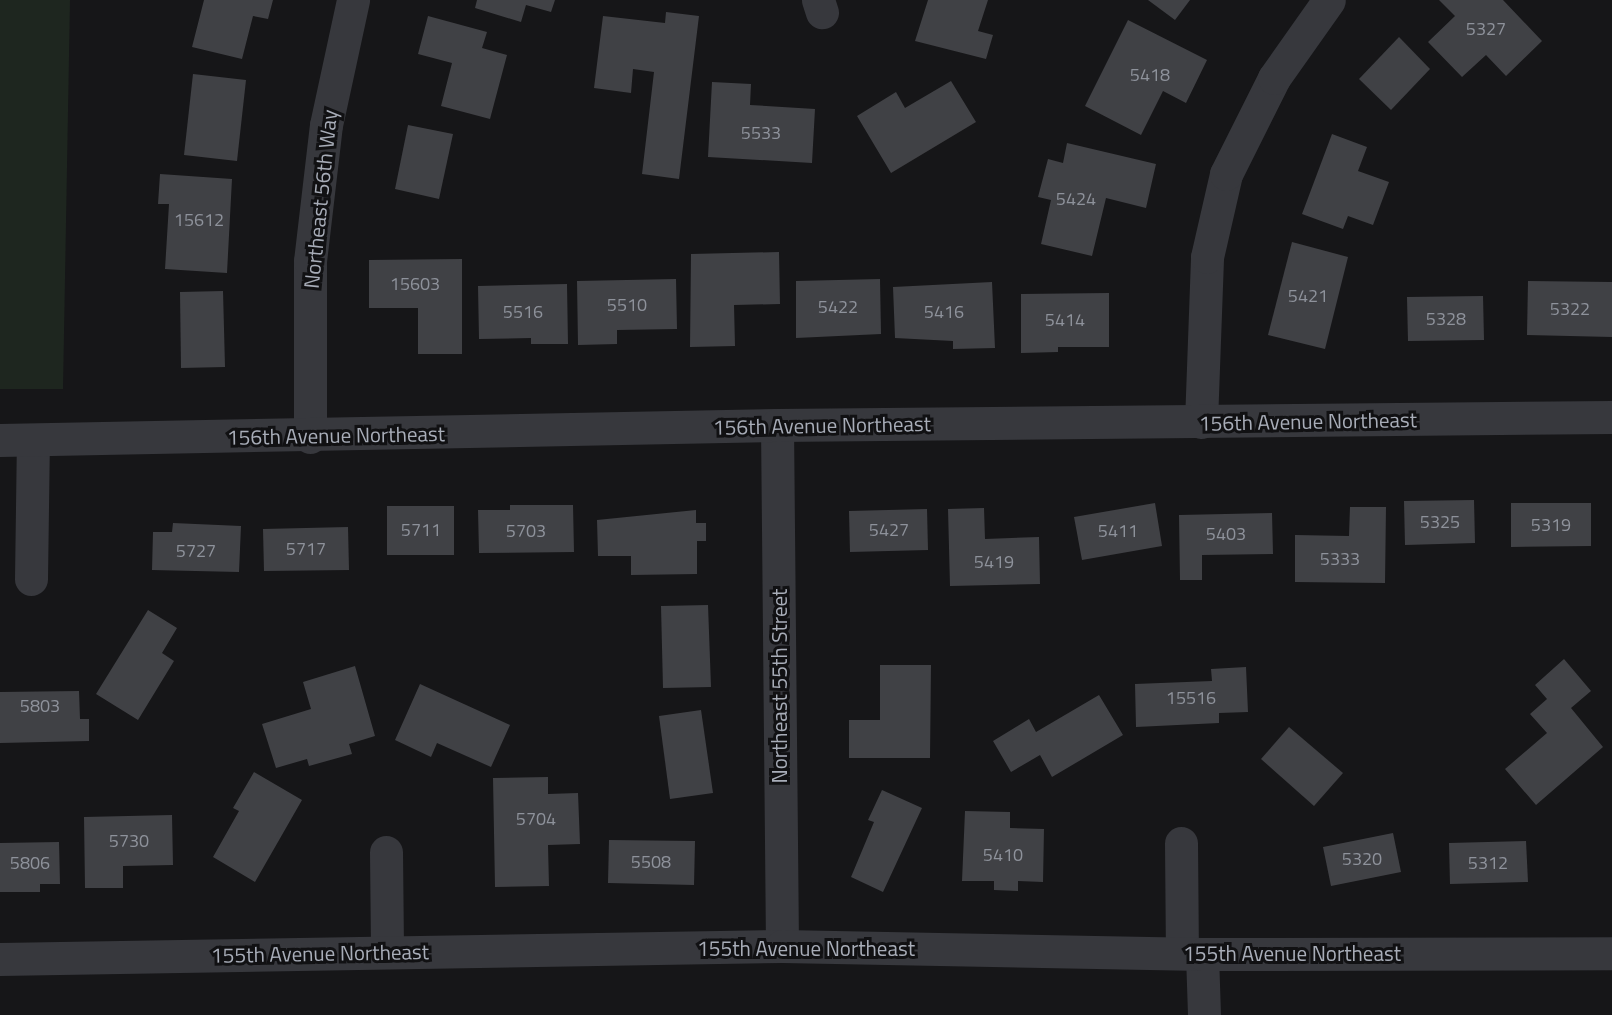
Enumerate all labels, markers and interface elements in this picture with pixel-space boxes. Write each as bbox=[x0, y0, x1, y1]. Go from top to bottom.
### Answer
house number: 5327 bbox=[1466, 18, 1506, 40]
house number: 5418 bbox=[1130, 64, 1170, 86]
street label: Northeast 56th Way bbox=[298, 108, 342, 290]
house number: 5533 bbox=[741, 122, 781, 144]
house number: 5424 bbox=[1056, 188, 1096, 210]
house number: 15612 bbox=[174, 209, 224, 231]
house number: 15603 bbox=[390, 273, 440, 295]
house number: 5421 bbox=[1288, 285, 1328, 307]
house number: 5510 bbox=[607, 294, 647, 316]
house number: 5422 bbox=[818, 296, 858, 318]
house number: 5322 bbox=[1550, 298, 1590, 320]
house number: 5516 bbox=[503, 301, 543, 323]
house number: 5416 bbox=[924, 301, 964, 323]
house number: 5328 bbox=[1426, 308, 1466, 330]
house number: 5414 bbox=[1045, 309, 1085, 331]
street label: 156th Avenue Northeast bbox=[1199, 406, 1417, 436]
street label: 156th Avenue Northeast bbox=[713, 410, 931, 440]
street label: 156th Avenue Northeast bbox=[227, 420, 445, 450]
house number: 5325 bbox=[1420, 511, 1460, 533]
house number: 5319 bbox=[1531, 514, 1571, 536]
house number: 5711 bbox=[401, 519, 441, 541]
house number: 5427 bbox=[869, 519, 909, 541]
house number: 5703 bbox=[506, 520, 546, 542]
house number: 5411 bbox=[1098, 520, 1138, 542]
house number: 5403 bbox=[1206, 523, 1246, 545]
house number: 5717 bbox=[286, 538, 326, 560]
house number: 5727 bbox=[176, 540, 216, 562]
house number: 5333 bbox=[1320, 548, 1360, 570]
house number: 5419 bbox=[974, 551, 1014, 573]
street label: Northeast 55th Street bbox=[766, 589, 792, 783]
house number: 15516 bbox=[1166, 687, 1216, 709]
house number: 5803 bbox=[20, 695, 60, 717]
house number: 5704 bbox=[516, 808, 556, 830]
house number: 5730 bbox=[109, 830, 149, 852]
house number: 5410 bbox=[983, 844, 1023, 866]
house number: 5320 bbox=[1342, 848, 1382, 870]
house number: 5508 bbox=[631, 851, 671, 873]
house number: 5806 bbox=[10, 852, 50, 874]
house number: 5312 bbox=[1468, 852, 1508, 874]
street label: 155th Avenue Northeast bbox=[697, 935, 915, 961]
street label: 155th Avenue Northeast bbox=[211, 938, 429, 968]
street label: 155th Avenue Northeast bbox=[1183, 940, 1401, 966]

